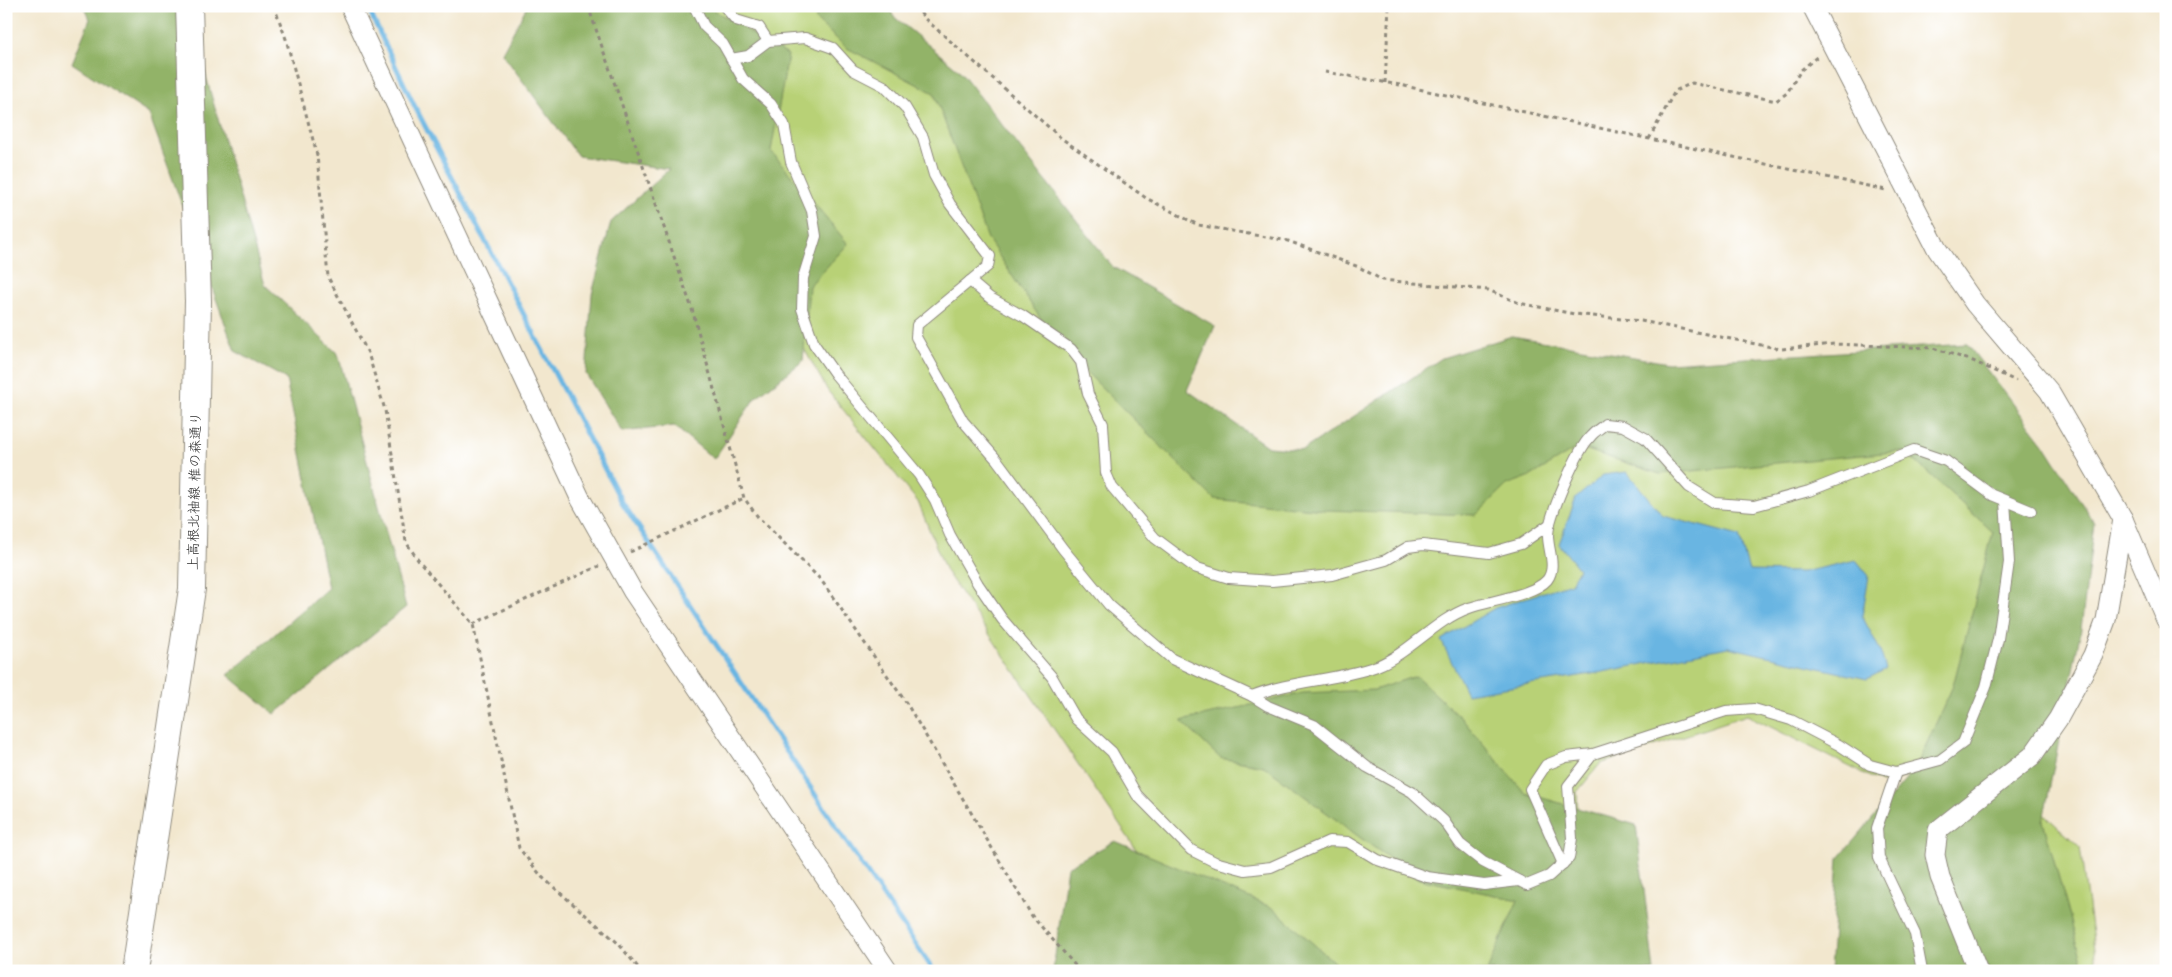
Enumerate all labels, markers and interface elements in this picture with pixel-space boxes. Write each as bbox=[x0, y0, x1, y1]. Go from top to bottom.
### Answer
street label: 上高根北袖線 椎の森通り bbox=[183, 412, 204, 570]

